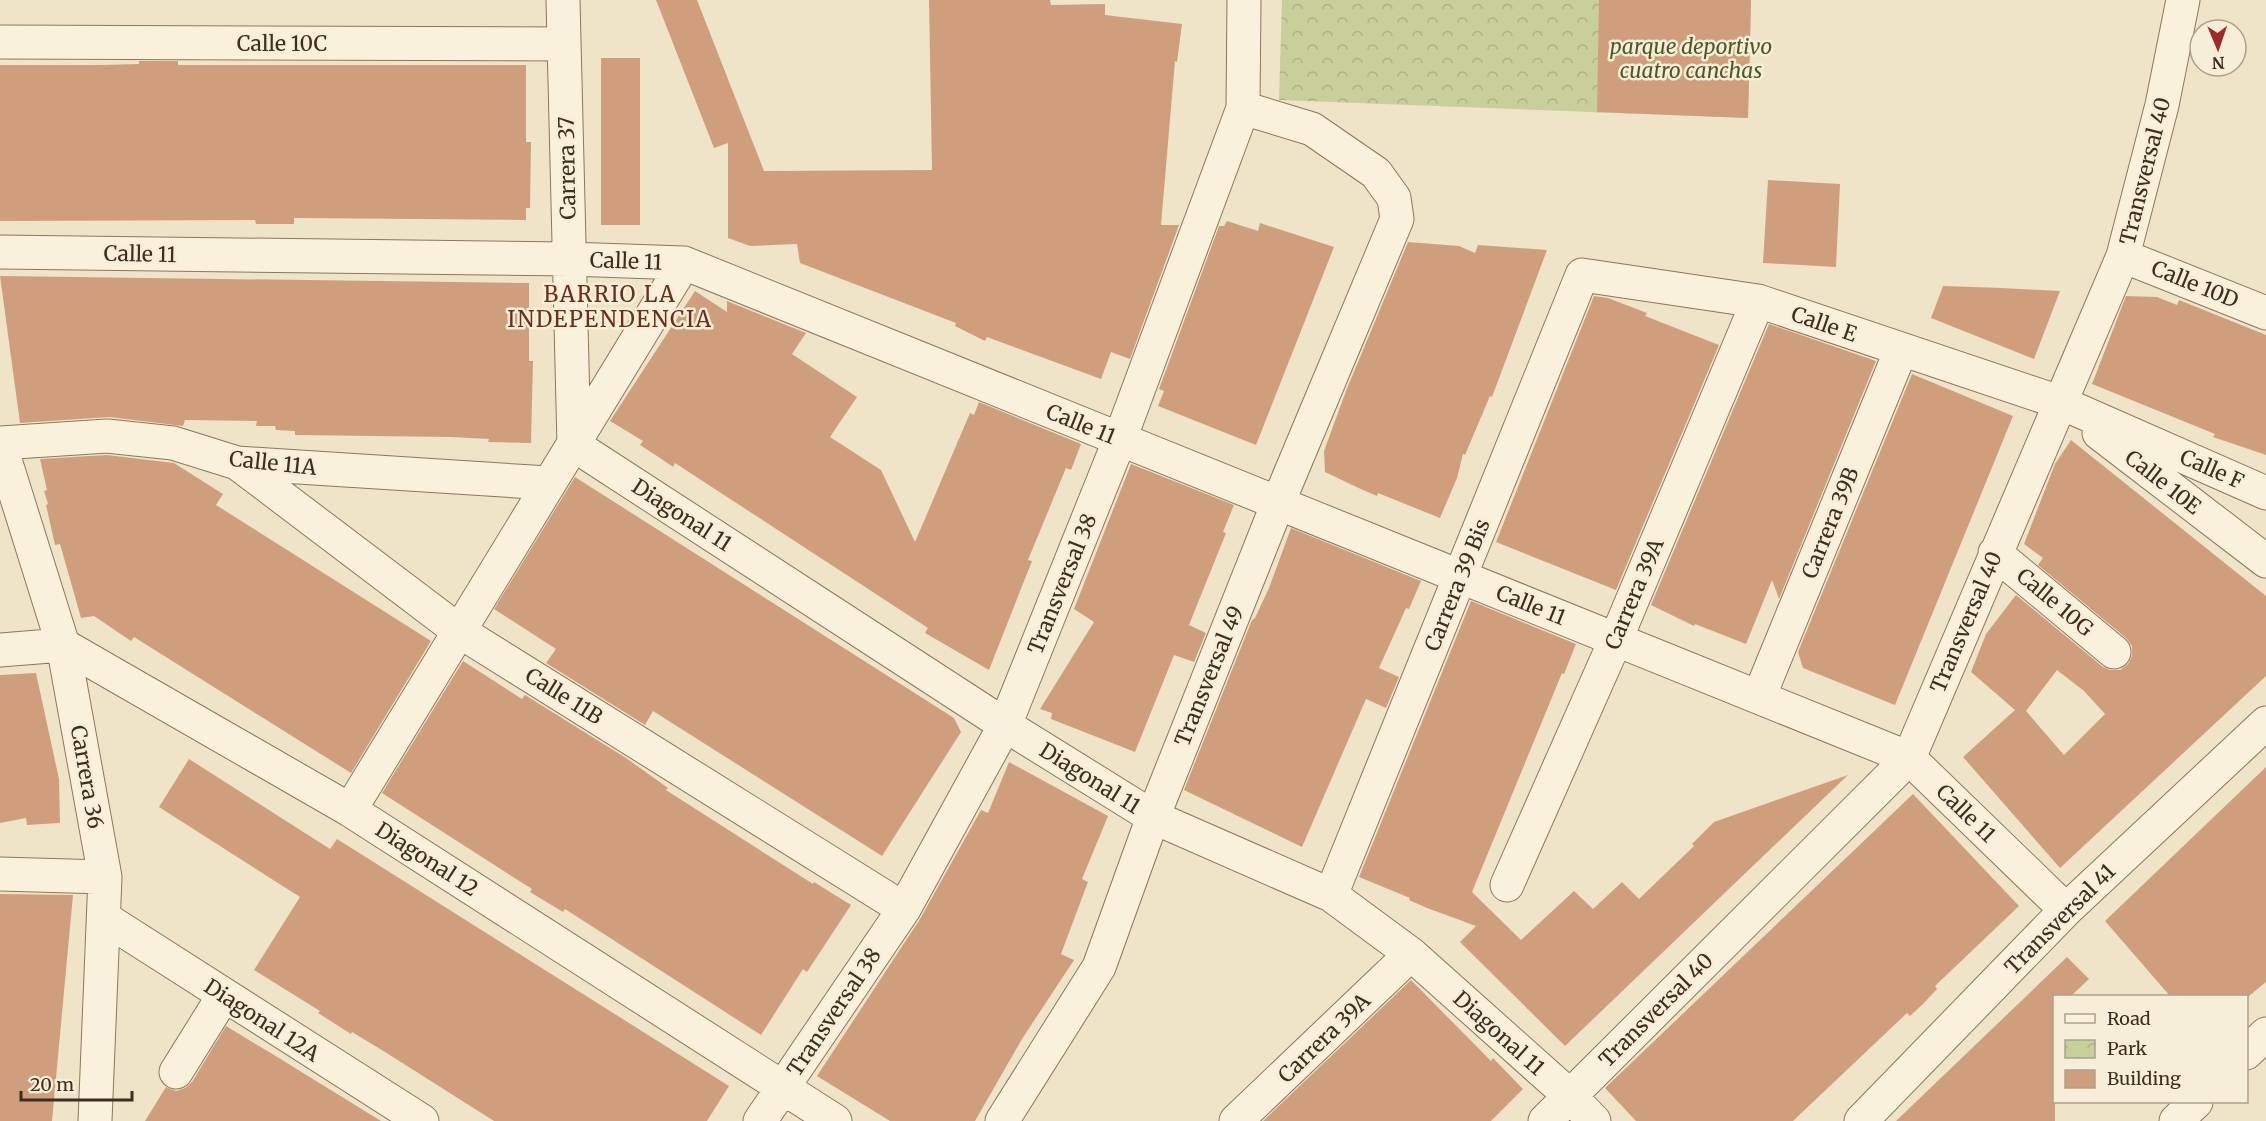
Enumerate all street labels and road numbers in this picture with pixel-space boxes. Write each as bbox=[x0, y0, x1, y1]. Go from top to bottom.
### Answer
street label: Calle 10C bbox=[237, 30, 327, 57]
street label: Transversal 40 bbox=[2114, 95, 2176, 247]
street label: Carrera 37 bbox=[553, 116, 581, 220]
street label: Calle 11 bbox=[103, 240, 177, 268]
street label: Calle 11 bbox=[589, 246, 663, 276]
street label: Calle 10D bbox=[2148, 254, 2243, 314]
street label: Calle E bbox=[1788, 300, 1861, 348]
street label: Calle 11 bbox=[1042, 398, 1120, 450]
street label: Calle F bbox=[2176, 443, 2248, 495]
street label: Calle 10E bbox=[2120, 444, 2207, 520]
street label: Calle 11A bbox=[228, 445, 318, 481]
street label: Carrera 39B bbox=[1795, 463, 1865, 583]
street label: Diagonal 11 bbox=[627, 473, 737, 557]
street label: Transversal 38 bbox=[1022, 510, 1102, 658]
street label: Carrera 39 Bis bbox=[1418, 515, 1496, 655]
street label: Carrera 39A bbox=[1599, 534, 1670, 653]
street label: Transversal 40 bbox=[1924, 547, 2008, 697]
street label: Calle 10G bbox=[2011, 562, 2099, 642]
street label: Calle 11 bbox=[1492, 579, 1570, 631]
street label: Transversal 49 bbox=[1169, 602, 1249, 750]
street label: Calle 11B bbox=[520, 662, 608, 730]
street label: Carrera 36 bbox=[65, 723, 109, 831]
street label: Diagonal 11 bbox=[1035, 736, 1145, 820]
street label: Calle 11 bbox=[1931, 778, 2001, 848]
street label: Diagonal 12 bbox=[371, 816, 483, 902]
street label: Transversal 41 bbox=[1999, 858, 2121, 980]
street label: Transversal 38 bbox=[781, 943, 887, 1081]
street label: Transversal 40 bbox=[1593, 947, 1719, 1073]
street label: Diagonal 12A bbox=[199, 973, 325, 1067]
street label: Diagonal 11 bbox=[1448, 985, 1550, 1081]
street label: Carrera 39A bbox=[1272, 987, 1376, 1089]

